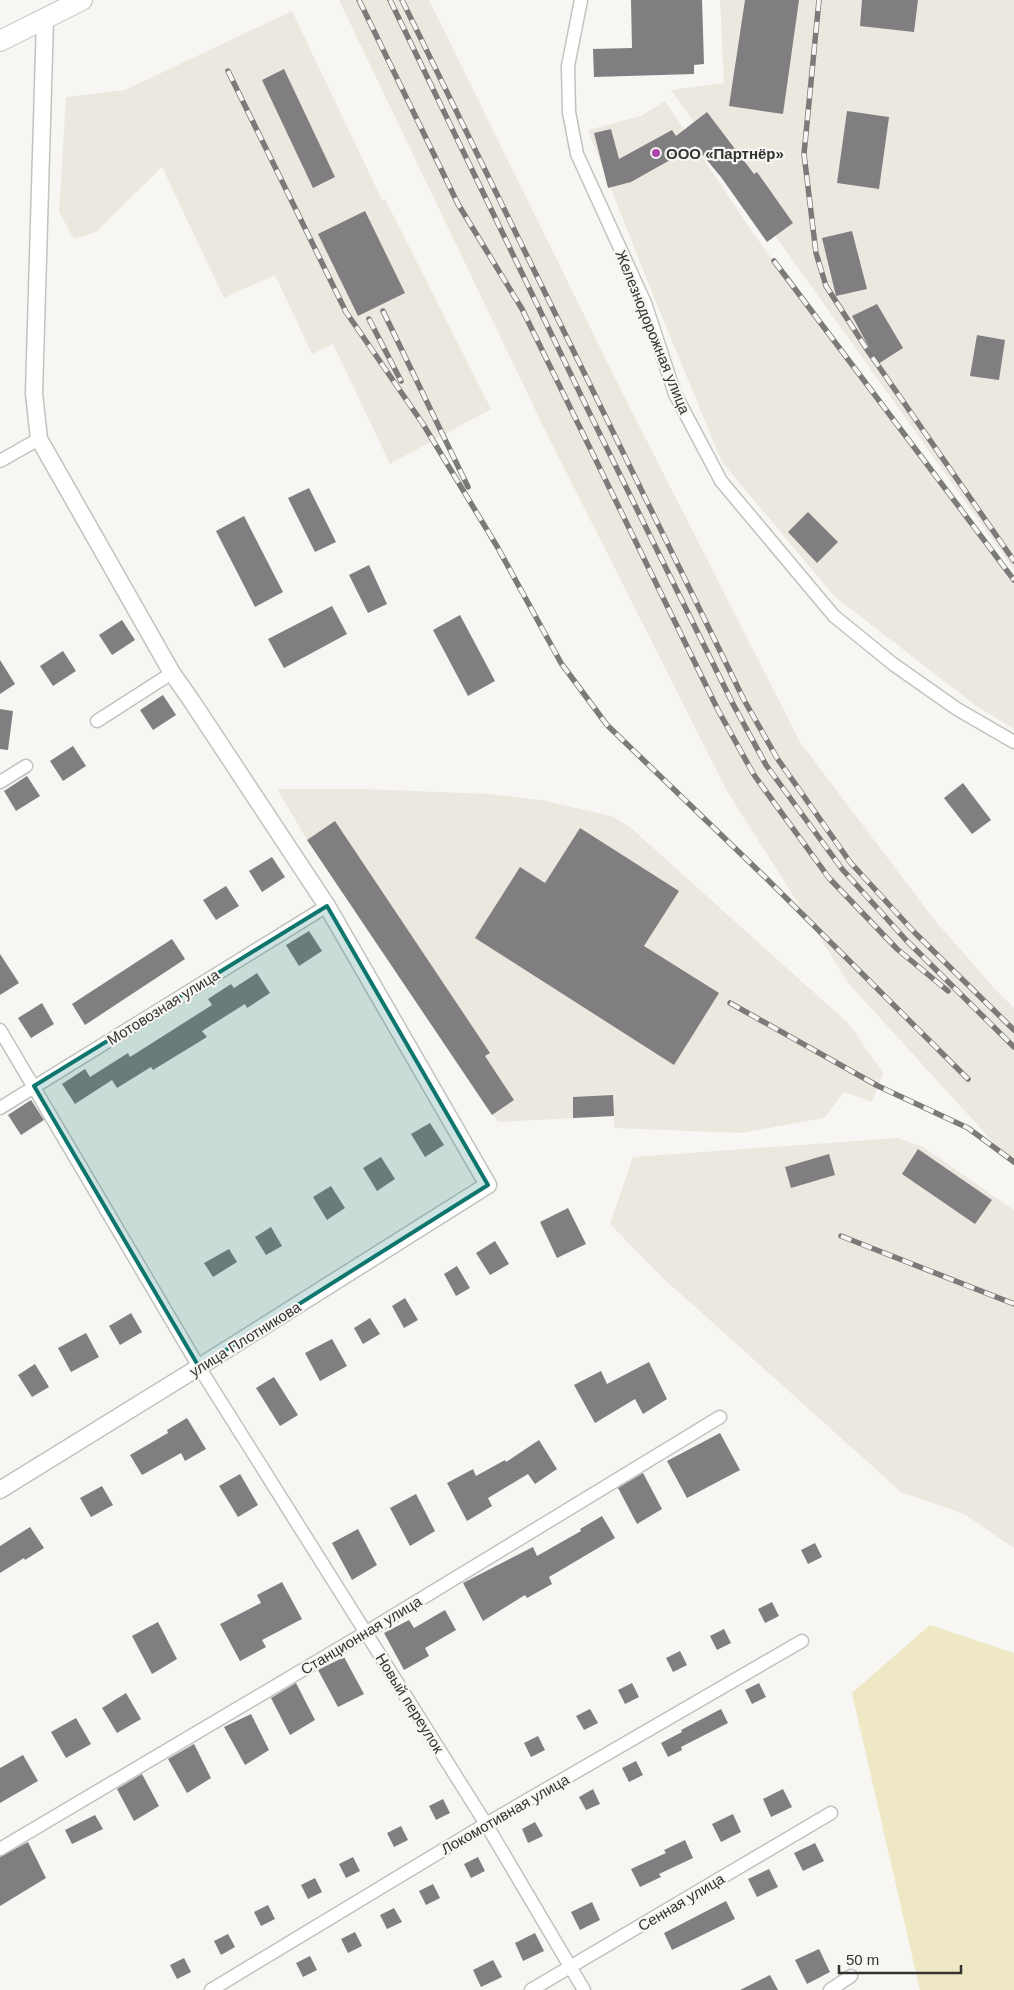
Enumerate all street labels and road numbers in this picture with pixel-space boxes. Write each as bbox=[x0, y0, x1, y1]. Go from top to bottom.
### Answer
street label: Железнодорожная улица bbox=[612, 248, 694, 417]
street label: Мотовозная улица bbox=[104, 965, 223, 1048]
street label: улица Плотникова bbox=[186, 1298, 304, 1380]
street label: Станционная улица bbox=[298, 1592, 425, 1678]
street label: Новый переулок bbox=[372, 1650, 448, 1756]
street label: Локомотивная улица bbox=[438, 1770, 573, 1858]
street label: Сенная улица bbox=[635, 1869, 728, 1934]

